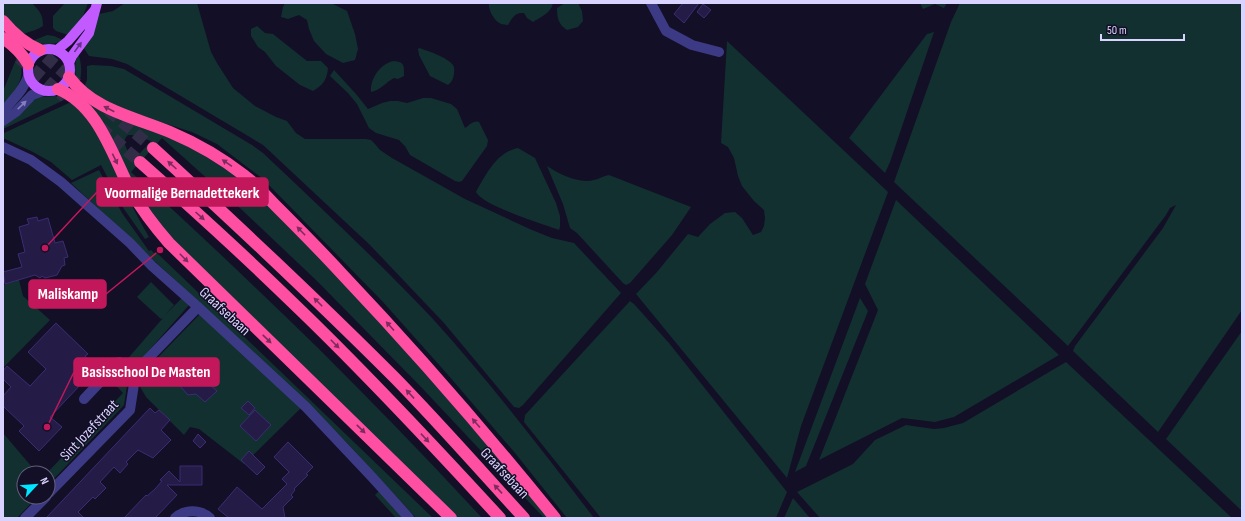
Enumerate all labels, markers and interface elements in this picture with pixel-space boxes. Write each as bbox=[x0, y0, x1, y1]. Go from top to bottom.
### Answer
scale bar bbox=[1101, 16, 1184, 42]
text: 50 m bbox=[1107, 23, 1127, 38]
one-way arrow bbox=[74, 42, 83, 53]
one-way arrow bbox=[17, 100, 27, 110]
one-way arrow bbox=[104, 106, 115, 113]
one-way arrow bbox=[112, 154, 118, 165]
one-way arrow bbox=[222, 159, 232, 167]
one-way arrow bbox=[167, 160, 177, 170]
callout: Voormalige Bernadettekerk bbox=[97, 178, 268, 206]
text: Voormalige Bernadettekerk bbox=[104, 184, 260, 203]
one-way arrow bbox=[196, 211, 205, 220]
one-way arrow bbox=[297, 226, 306, 236]
one-way arrow bbox=[179, 253, 189, 263]
callout: Maliskamp bbox=[29, 280, 106, 308]
street label: Graafsebaan bbox=[195, 283, 254, 340]
text: Maliskamp bbox=[38, 285, 98, 304]
one-way arrow bbox=[313, 297, 323, 307]
one-way arrow bbox=[385, 321, 395, 331]
one-way arrow bbox=[262, 334, 272, 344]
one-way arrow bbox=[330, 340, 340, 349]
callout: Basisschool De Masten bbox=[74, 358, 219, 386]
text: Basisschool De Masten bbox=[82, 363, 210, 382]
one-way arrow bbox=[405, 389, 414, 399]
street label: Sint Jozefstraat bbox=[56, 395, 123, 465]
one-way arrow bbox=[472, 418, 481, 428]
one-way arrow bbox=[356, 424, 365, 433]
one-way arrow bbox=[421, 433, 430, 443]
street label: Graafsebaan bbox=[476, 444, 533, 503]
north arrow bbox=[16, 465, 56, 505]
text: N bbox=[37, 475, 52, 486]
one-way arrow bbox=[493, 484, 503, 494]

